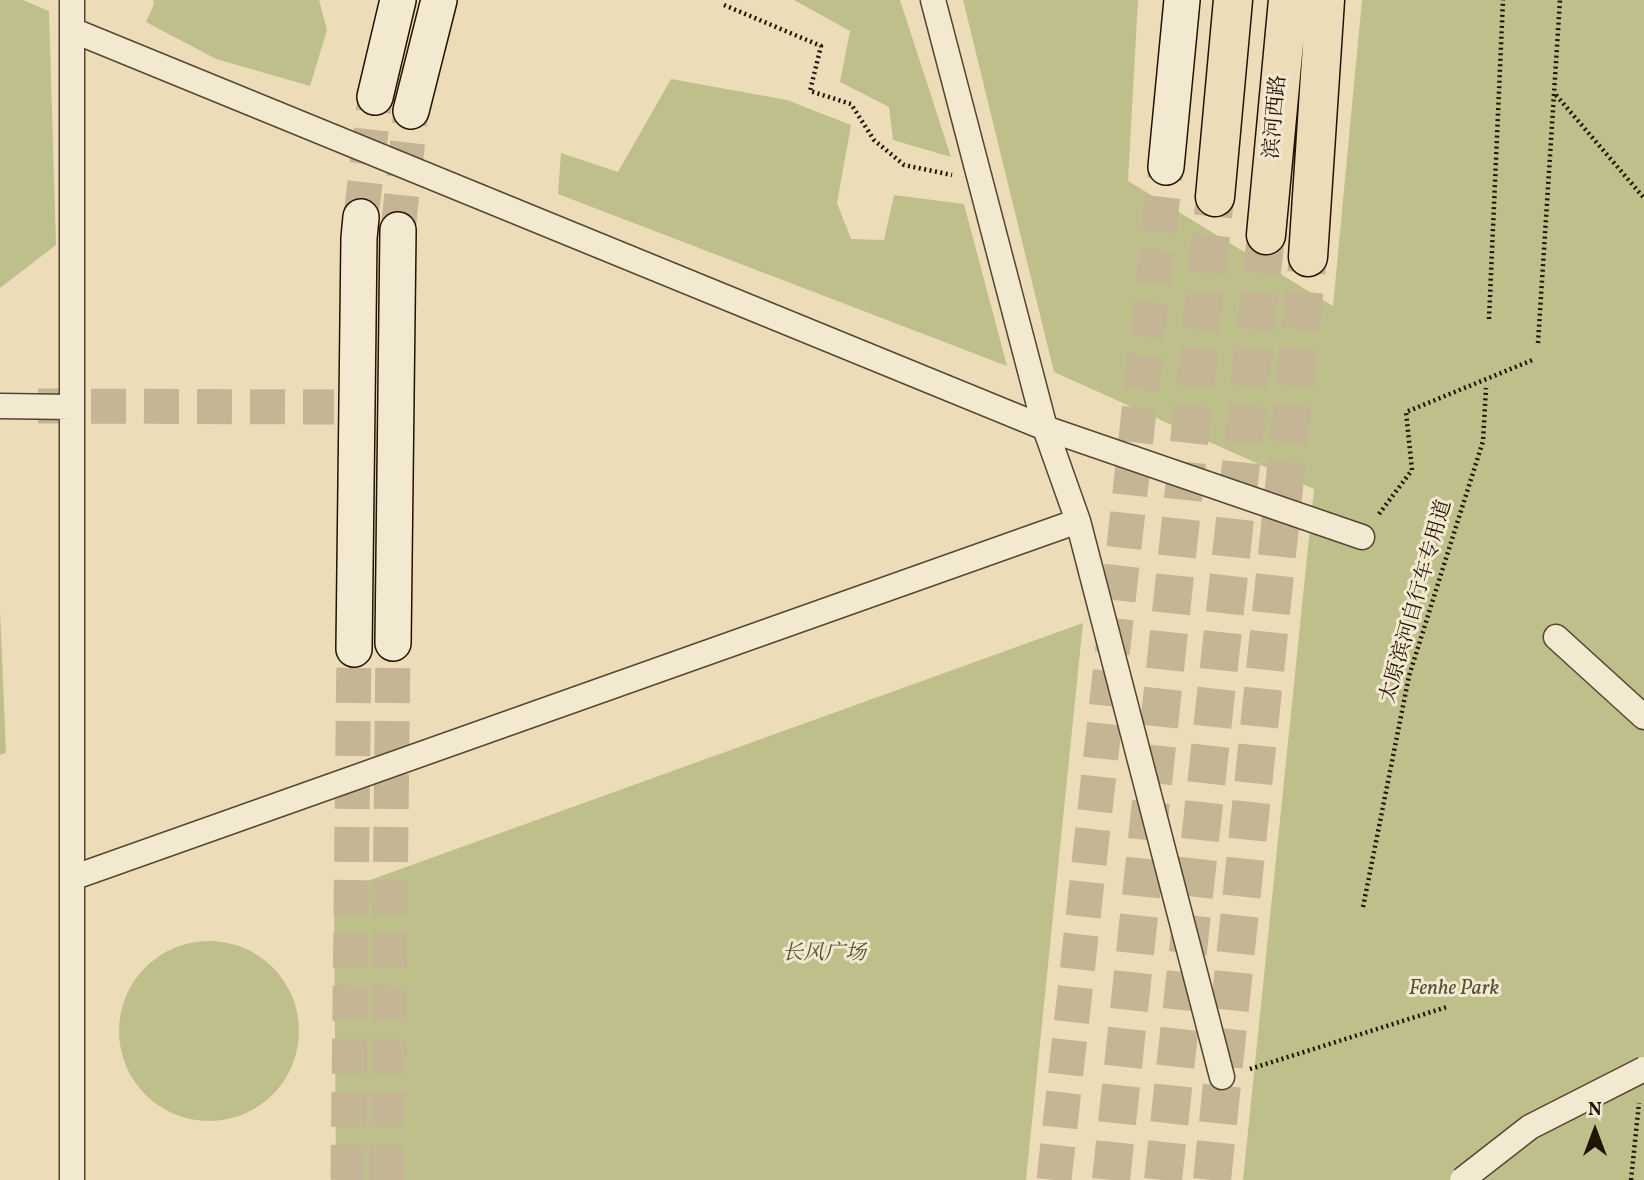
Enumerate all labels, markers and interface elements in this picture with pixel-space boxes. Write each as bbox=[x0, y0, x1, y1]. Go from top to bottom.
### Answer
street label: 滨河西路 bbox=[1261, 74, 1293, 160]
street label: 太原滨河自行车专用道 bbox=[1377, 498, 1459, 706]
park label: 长风广场 bbox=[782, 942, 866, 968]
park label: Fenhe Park bbox=[1409, 977, 1499, 1003]
north arrow bbox=[1560, 1096, 1630, 1166]
text: N bbox=[1588, 1097, 1602, 1123]

